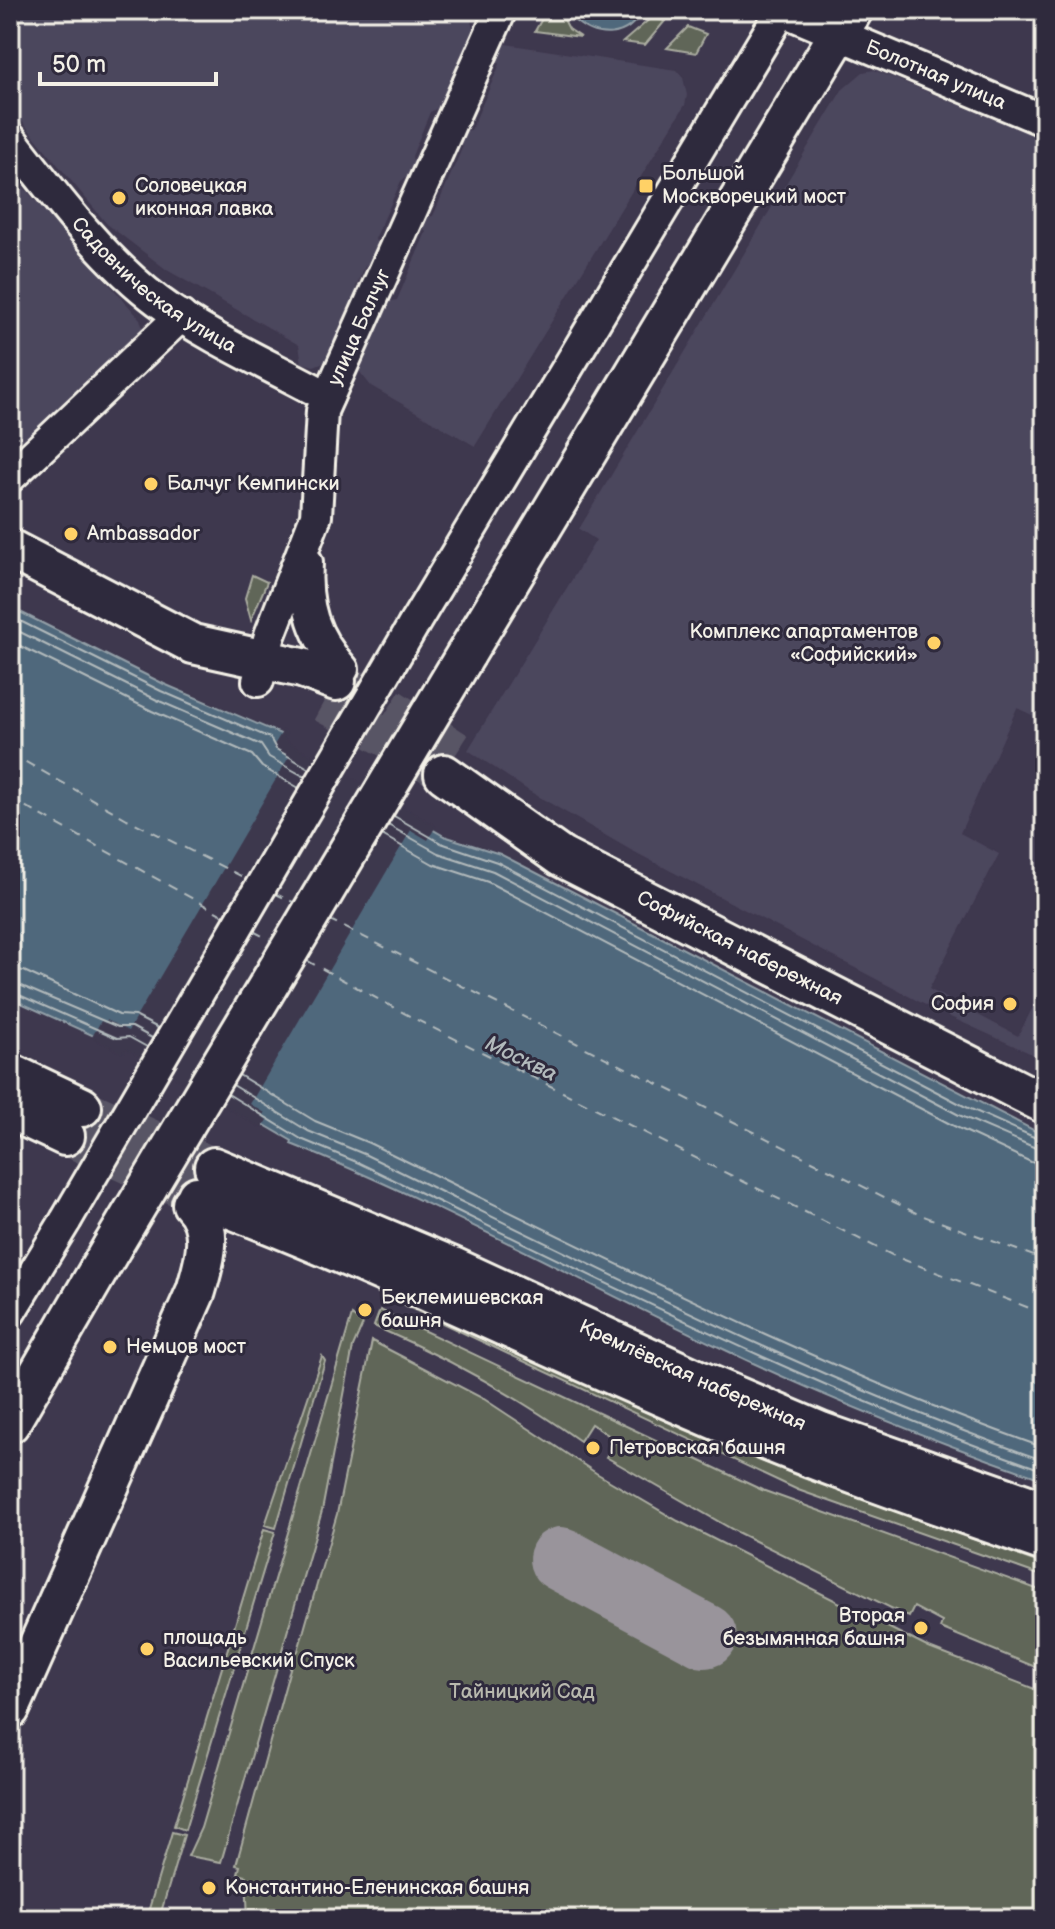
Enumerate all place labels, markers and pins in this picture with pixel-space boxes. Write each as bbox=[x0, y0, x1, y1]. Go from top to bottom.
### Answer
place label: Большой Москворецкий мост bbox=[662, 162, 847, 209]
place label: Соловецкая иконная лавка bbox=[135, 174, 274, 221]
marker: Большой Москворецкий мост bbox=[637, 177, 655, 195]
marker: Соловецкая иконная лавка bbox=[110, 189, 128, 207]
place label: Балчуг Кемпински bbox=[167, 472, 340, 496]
marker: Балчуг Кемпински bbox=[142, 475, 160, 493]
place label: Ambassador bbox=[87, 522, 200, 546]
marker: Ambassador bbox=[62, 525, 80, 543]
place label: Комплекс апартаментов «Софийский» bbox=[690, 620, 919, 667]
marker: Комплекс апартаментов «Софийский» bbox=[925, 634, 943, 652]
place label: София bbox=[931, 992, 994, 1016]
marker: София bbox=[1001, 995, 1019, 1013]
place label: Беклемишевская башня bbox=[381, 1286, 544, 1333]
marker: Беклемишевская башня bbox=[356, 1301, 374, 1319]
place label: Немцов мост bbox=[126, 1335, 247, 1359]
marker: Немцов мост bbox=[101, 1338, 119, 1356]
place label: Петровская башня bbox=[609, 1436, 786, 1460]
marker: Петровская башня bbox=[584, 1439, 602, 1457]
place label: Вторая безымянная башня bbox=[723, 1604, 905, 1651]
marker: Вторая безымянная башня bbox=[912, 1619, 930, 1637]
place label: площадь Васильевский Спуск bbox=[163, 1626, 355, 1673]
marker: площадь Васильевский Спуск bbox=[138, 1640, 156, 1658]
place label: Константино-Еленинская башня bbox=[225, 1876, 529, 1900]
marker: Константино-Еленинская башня bbox=[200, 1879, 218, 1897]

